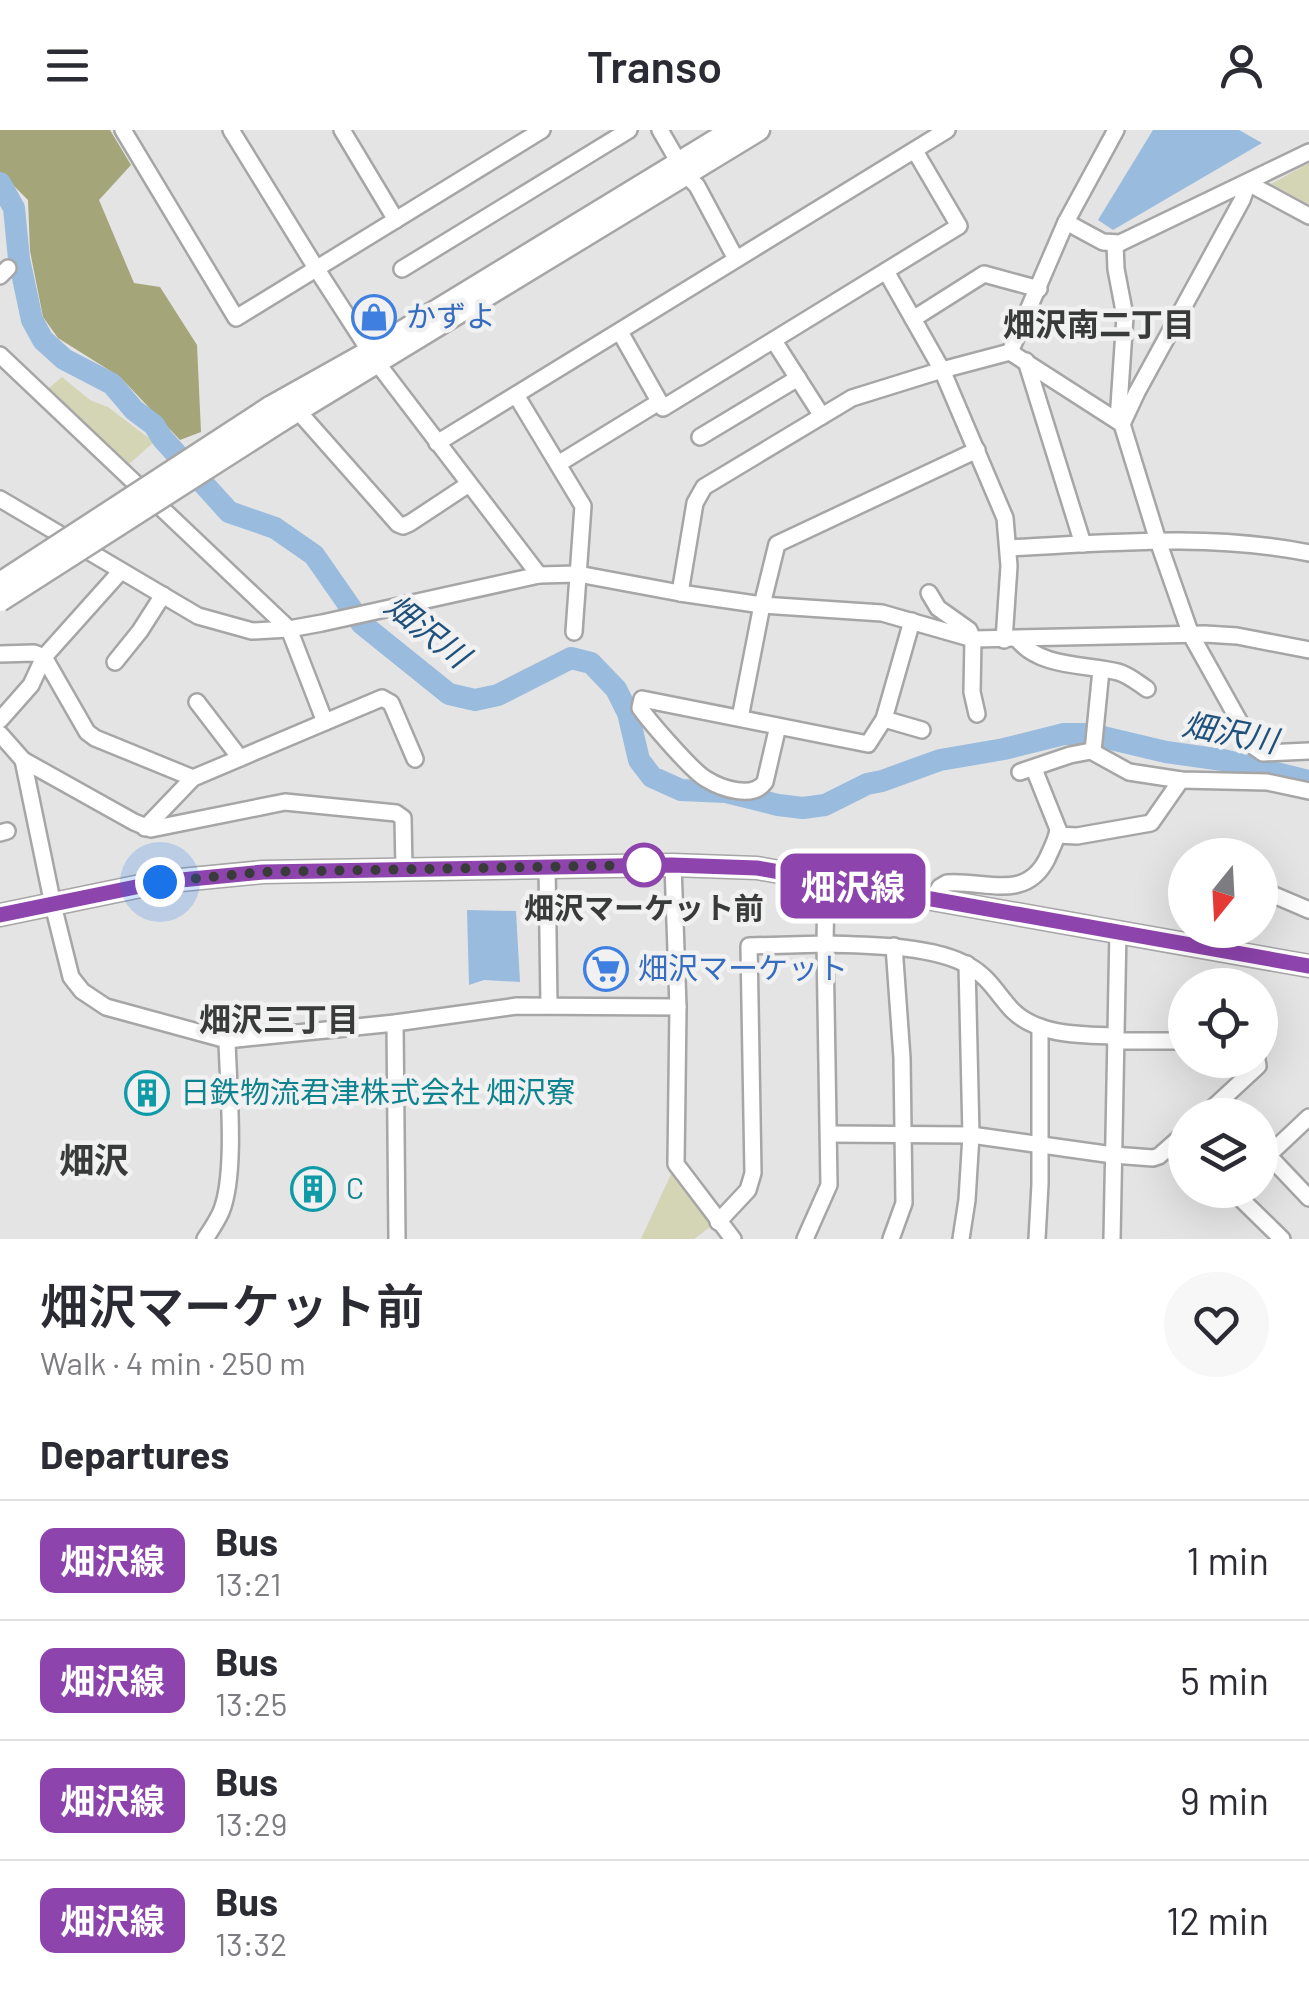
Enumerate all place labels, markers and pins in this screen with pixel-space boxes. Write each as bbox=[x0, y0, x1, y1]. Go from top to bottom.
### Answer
shop icon: かずよ bbox=[351, 294, 397, 340]
place label: かずよ bbox=[406, 297, 496, 333]
marker: 畑沢マーケット前 bbox=[623, 844, 665, 886]
place label: 畑沢マーケット前 bbox=[524, 889, 764, 925]
supermarket icon: 畑沢マーケット bbox=[583, 946, 629, 992]
place label: 畑沢マーケット bbox=[638, 949, 848, 985]
building icon: 日鉄物流君津株式会社 畑沢寮 bbox=[124, 1070, 170, 1116]
place label: 日鉄物流君津株式会社 畑沢寮 bbox=[180, 1073, 576, 1109]
building icon: C bbox=[290, 1166, 336, 1212]
place label: C bbox=[346, 1169, 364, 1205]

